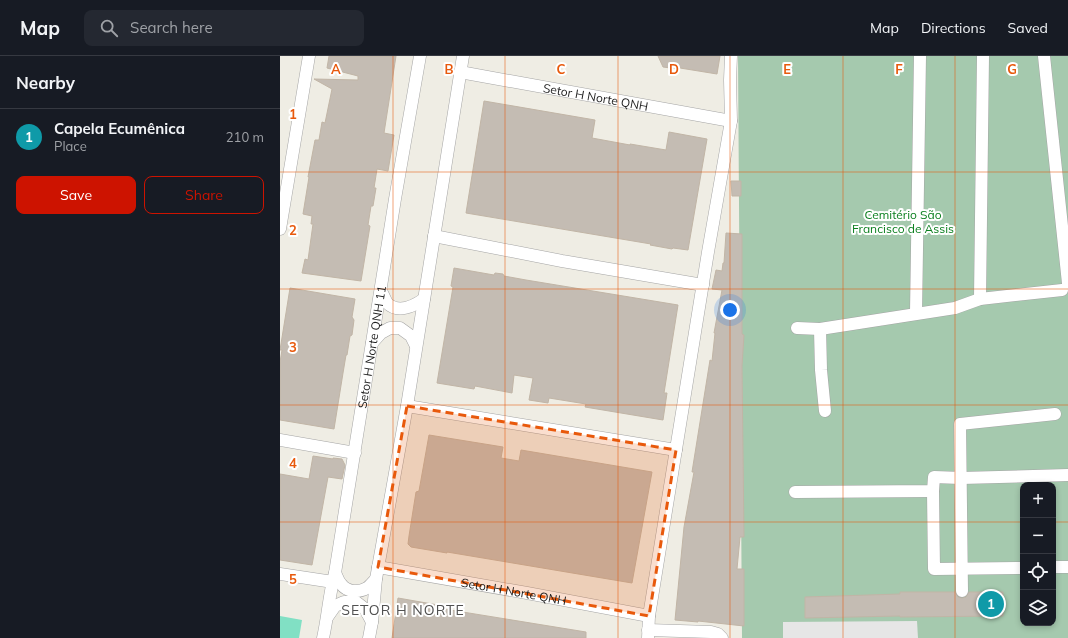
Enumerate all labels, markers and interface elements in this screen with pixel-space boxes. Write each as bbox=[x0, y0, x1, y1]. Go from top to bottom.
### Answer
search box bbox=[84, 10, 364, 46]
text: Map bbox=[20, 16, 60, 40]
icon: search bbox=[98, 17, 120, 39]
text: Search here bbox=[130, 18, 213, 37]
text: Map bbox=[870, 19, 899, 37]
text: Directions bbox=[921, 19, 986, 37]
text: Saved bbox=[1008, 19, 1048, 37]
text: A bbox=[331, 61, 341, 77]
text: B bbox=[445, 61, 454, 77]
text: C bbox=[557, 61, 566, 77]
text: D bbox=[669, 61, 679, 77]
text: E bbox=[783, 61, 791, 77]
text: F bbox=[895, 61, 903, 77]
text: G bbox=[1007, 61, 1017, 77]
text: Nearby bbox=[16, 72, 75, 93]
street label: Setor H Norte QNH bbox=[542, 80, 650, 113]
text: 1 bbox=[289, 106, 297, 122]
text: Capela Ecumênica bbox=[54, 119, 185, 138]
text: 1 bbox=[25, 129, 33, 145]
text: 210 m bbox=[226, 129, 264, 145]
text: Place bbox=[54, 138, 87, 154]
button: Save bbox=[16, 176, 136, 214]
button: Share bbox=[144, 176, 264, 214]
park label: Cemitério São Francisco de Assis bbox=[852, 207, 954, 236]
text: 2 bbox=[289, 222, 297, 238]
street label: Setor H Norte QNH 11 bbox=[354, 285, 388, 410]
your location bbox=[720, 300, 740, 320]
text: 3 bbox=[289, 339, 297, 355]
text: 4 bbox=[289, 455, 297, 471]
map controls bbox=[1020, 482, 1056, 626]
button: + bbox=[1020, 482, 1056, 518]
button: − bbox=[1020, 518, 1056, 554]
button: locate bbox=[1020, 554, 1056, 590]
text: 5 bbox=[289, 571, 297, 587]
street label: Setor H Norte QNH bbox=[460, 574, 568, 608]
pin: 1 bbox=[978, 589, 1004, 619]
button: layers bbox=[1020, 590, 1056, 626]
district label: SETOR H NORTE bbox=[341, 601, 465, 619]

